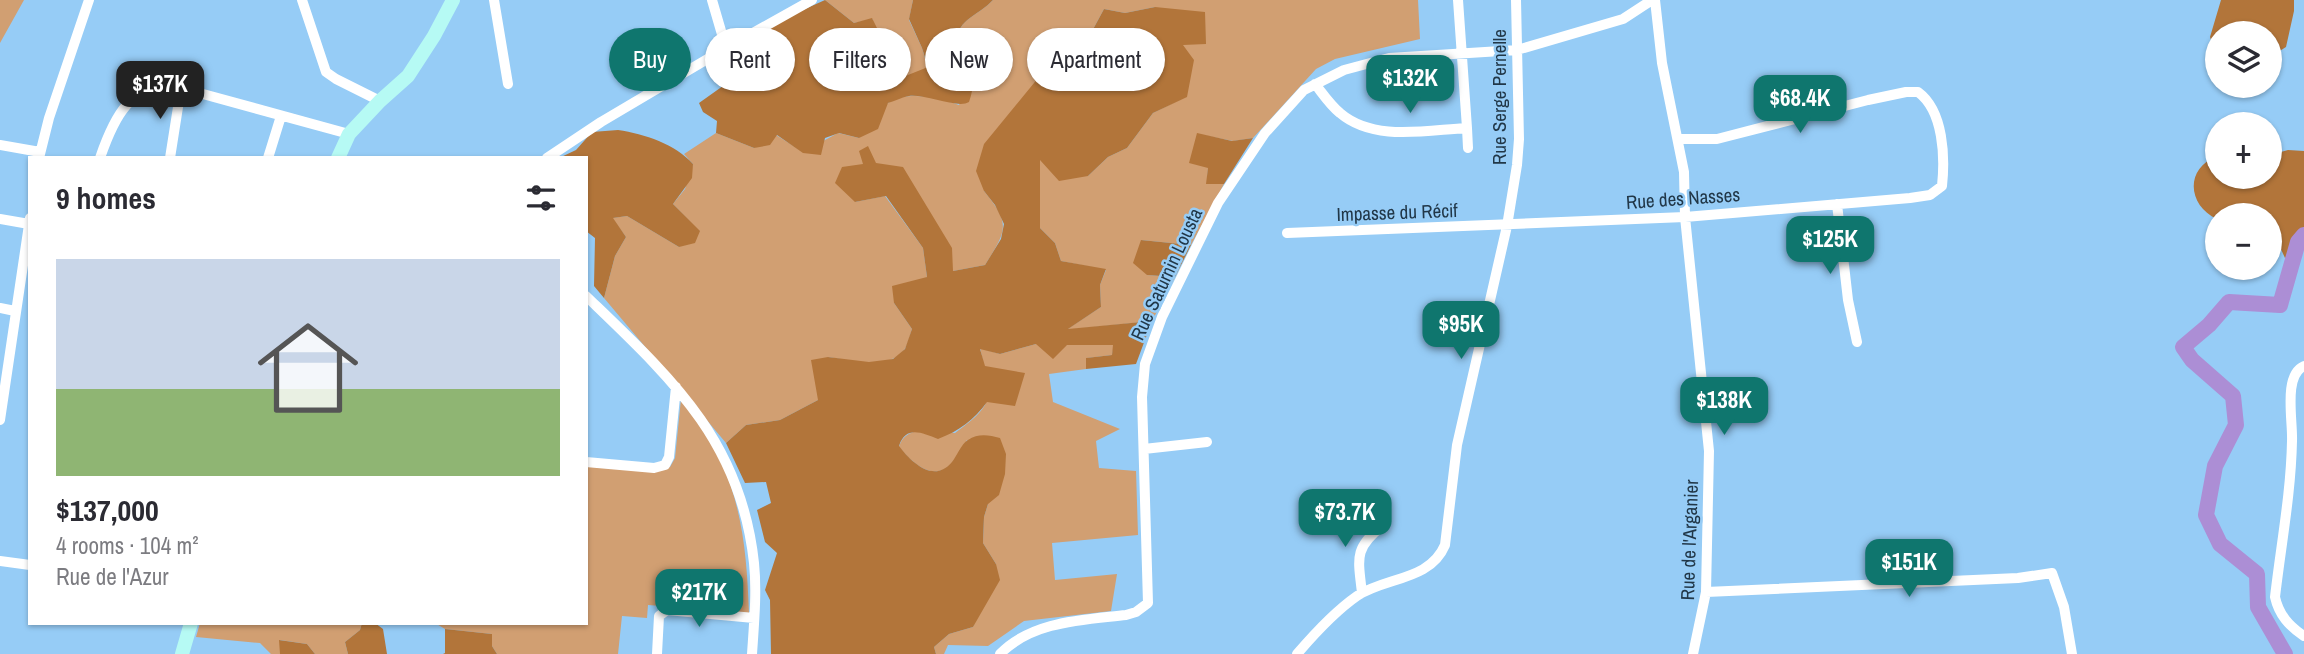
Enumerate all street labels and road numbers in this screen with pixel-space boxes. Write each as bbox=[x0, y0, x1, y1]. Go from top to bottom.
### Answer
street label: Rue Serge Pernelle bbox=[1486, 29, 1512, 165]
street label: Rue des Nasses bbox=[1625, 181, 1741, 215]
street label: Impasse du Récif bbox=[1336, 197, 1459, 227]
street label: Rue Saturnin Lousta bbox=[1124, 203, 1208, 344]
street label: Rue de l'Arganier bbox=[1674, 478, 1704, 601]

